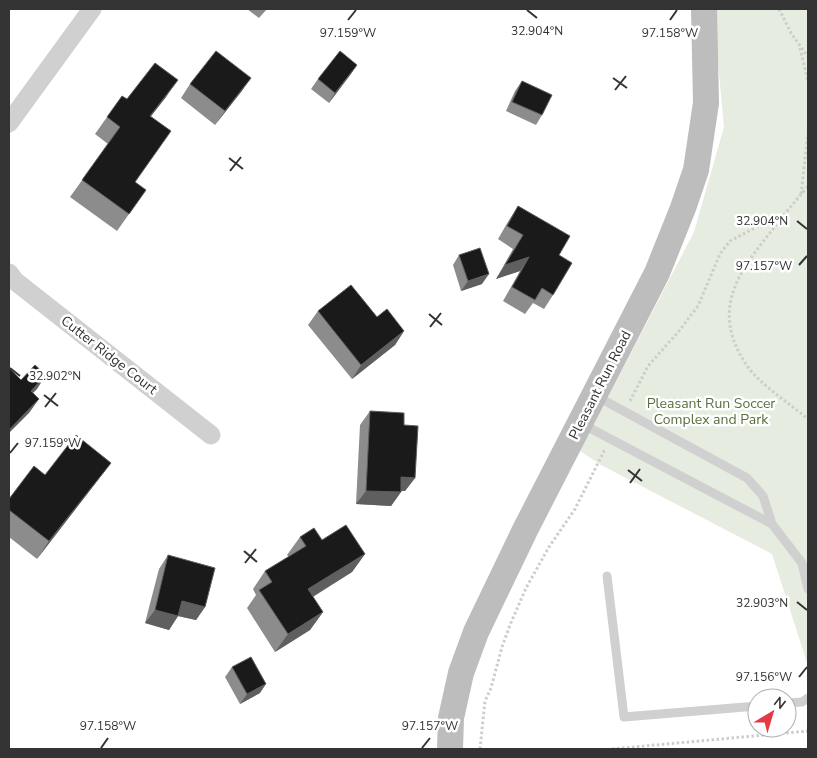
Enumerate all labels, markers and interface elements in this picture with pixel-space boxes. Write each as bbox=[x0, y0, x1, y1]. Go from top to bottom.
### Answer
text: 32.904°N bbox=[511, 23, 563, 39]
text: 97.159°W bbox=[320, 25, 376, 41]
text: 97.158°W bbox=[642, 25, 698, 41]
text: 32.904°N bbox=[736, 213, 788, 229]
text: 97.157°W bbox=[736, 258, 792, 274]
street label: Cutter Ridge Court bbox=[57, 311, 161, 399]
street label: Pleasant Run Road bbox=[564, 327, 636, 443]
text: 32.902°N bbox=[29, 368, 81, 384]
park label: Pleasant Run Soccer Complex and Park bbox=[647, 394, 775, 429]
text: 97.159°W bbox=[25, 435, 81, 451]
text: 32.903°N bbox=[736, 595, 788, 611]
text: 97.156°W bbox=[736, 669, 792, 685]
north arrow bbox=[747, 688, 797, 738]
text: N bbox=[770, 692, 790, 714]
text: 97.158°W bbox=[80, 718, 136, 734]
text: 97.157°W bbox=[402, 718, 458, 734]

